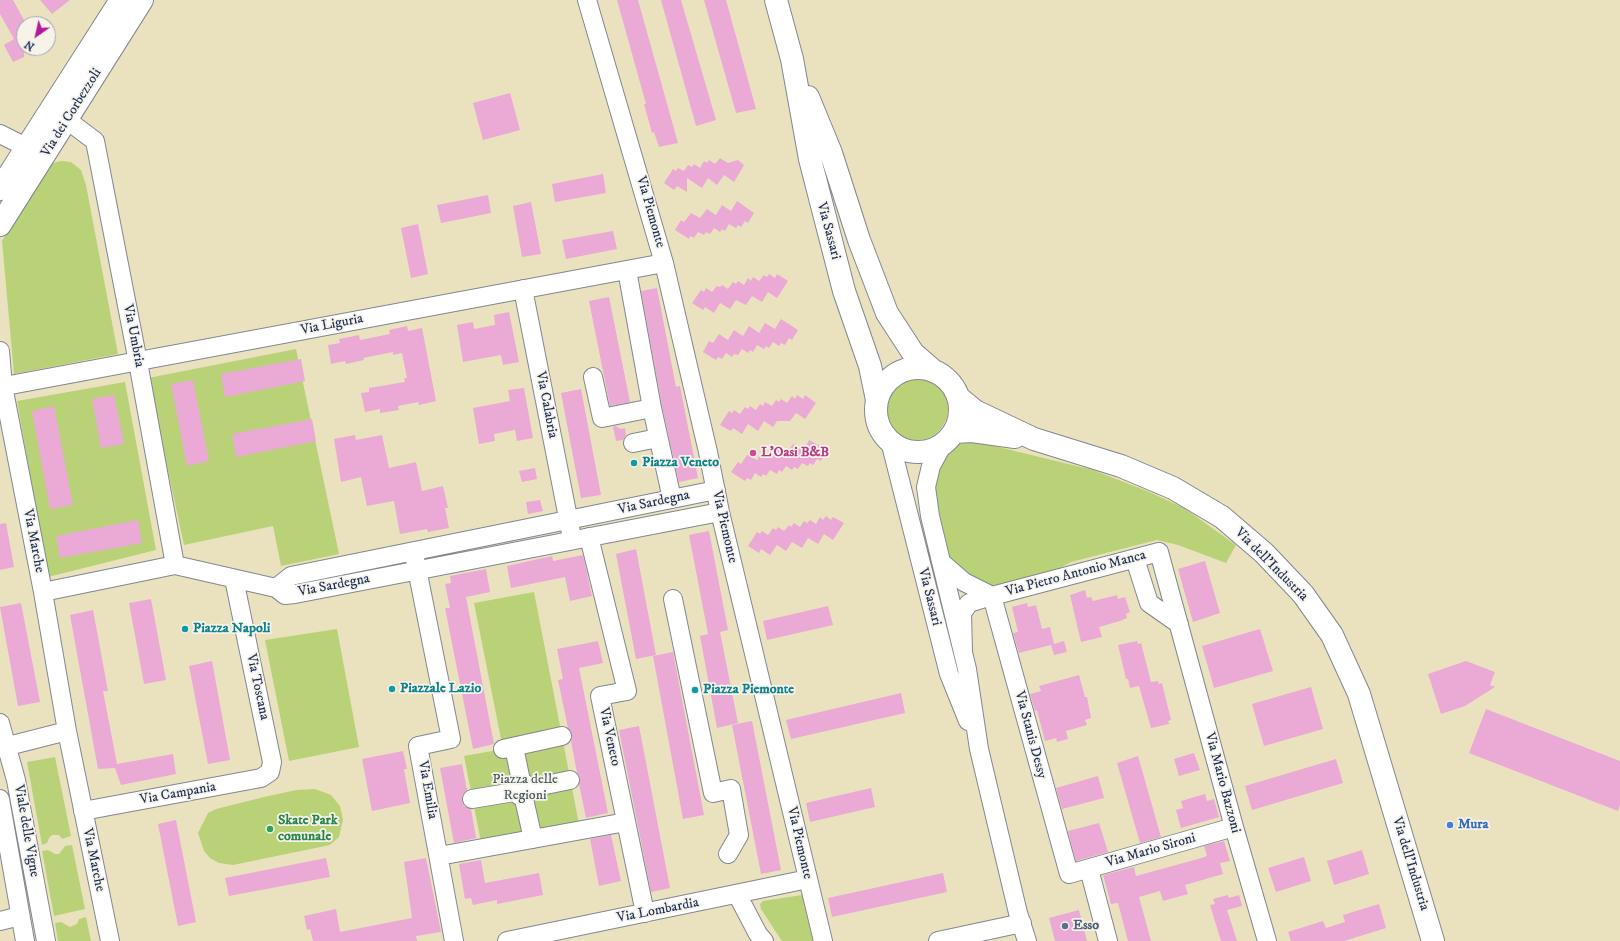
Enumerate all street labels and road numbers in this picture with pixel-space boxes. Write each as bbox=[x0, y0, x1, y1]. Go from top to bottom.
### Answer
street label: Via dei Corbezzoli bbox=[38, 66, 106, 160]
street label: Via Piemonte bbox=[632, 174, 668, 250]
street label: Via Sassari bbox=[812, 200, 844, 262]
street label: Via Umbria bbox=[119, 303, 147, 369]
street label: Via Liguria bbox=[299, 311, 365, 339]
street label: Via Calabria bbox=[531, 370, 561, 440]
street label: Via Sardegna bbox=[617, 487, 691, 519]
street label: Via Piemonte bbox=[708, 489, 740, 565]
street label: Via Marche bbox=[19, 508, 47, 574]
street label: Via dell'Industria bbox=[1231, 525, 1311, 605]
street label: Via Pietro Antonio Manca bbox=[1004, 547, 1148, 601]
street label: Via Sassari bbox=[914, 566, 944, 628]
street label: Via Sardegna bbox=[297, 571, 371, 601]
street label: Via Toscana bbox=[242, 652, 272, 722]
street label: Via Stanis Dessy bbox=[1010, 689, 1050, 781]
street label: Via Veneto bbox=[595, 706, 623, 768]
street label: Via Mario Bazzoni bbox=[1201, 731, 1243, 835]
street label: Via Emilia bbox=[414, 759, 440, 821]
street label: Via Campania bbox=[139, 779, 217, 809]
street label: Viale delle Vigne bbox=[10, 784, 42, 878]
street label: Via Piemonte bbox=[783, 805, 815, 881]
street label: Via dell'Industria bbox=[1388, 815, 1432, 913]
street label: Via Marche bbox=[78, 827, 108, 893]
street label: Via Mario Sironi bbox=[1104, 830, 1198, 872]
street label: Via Lombardia bbox=[616, 895, 700, 927]

